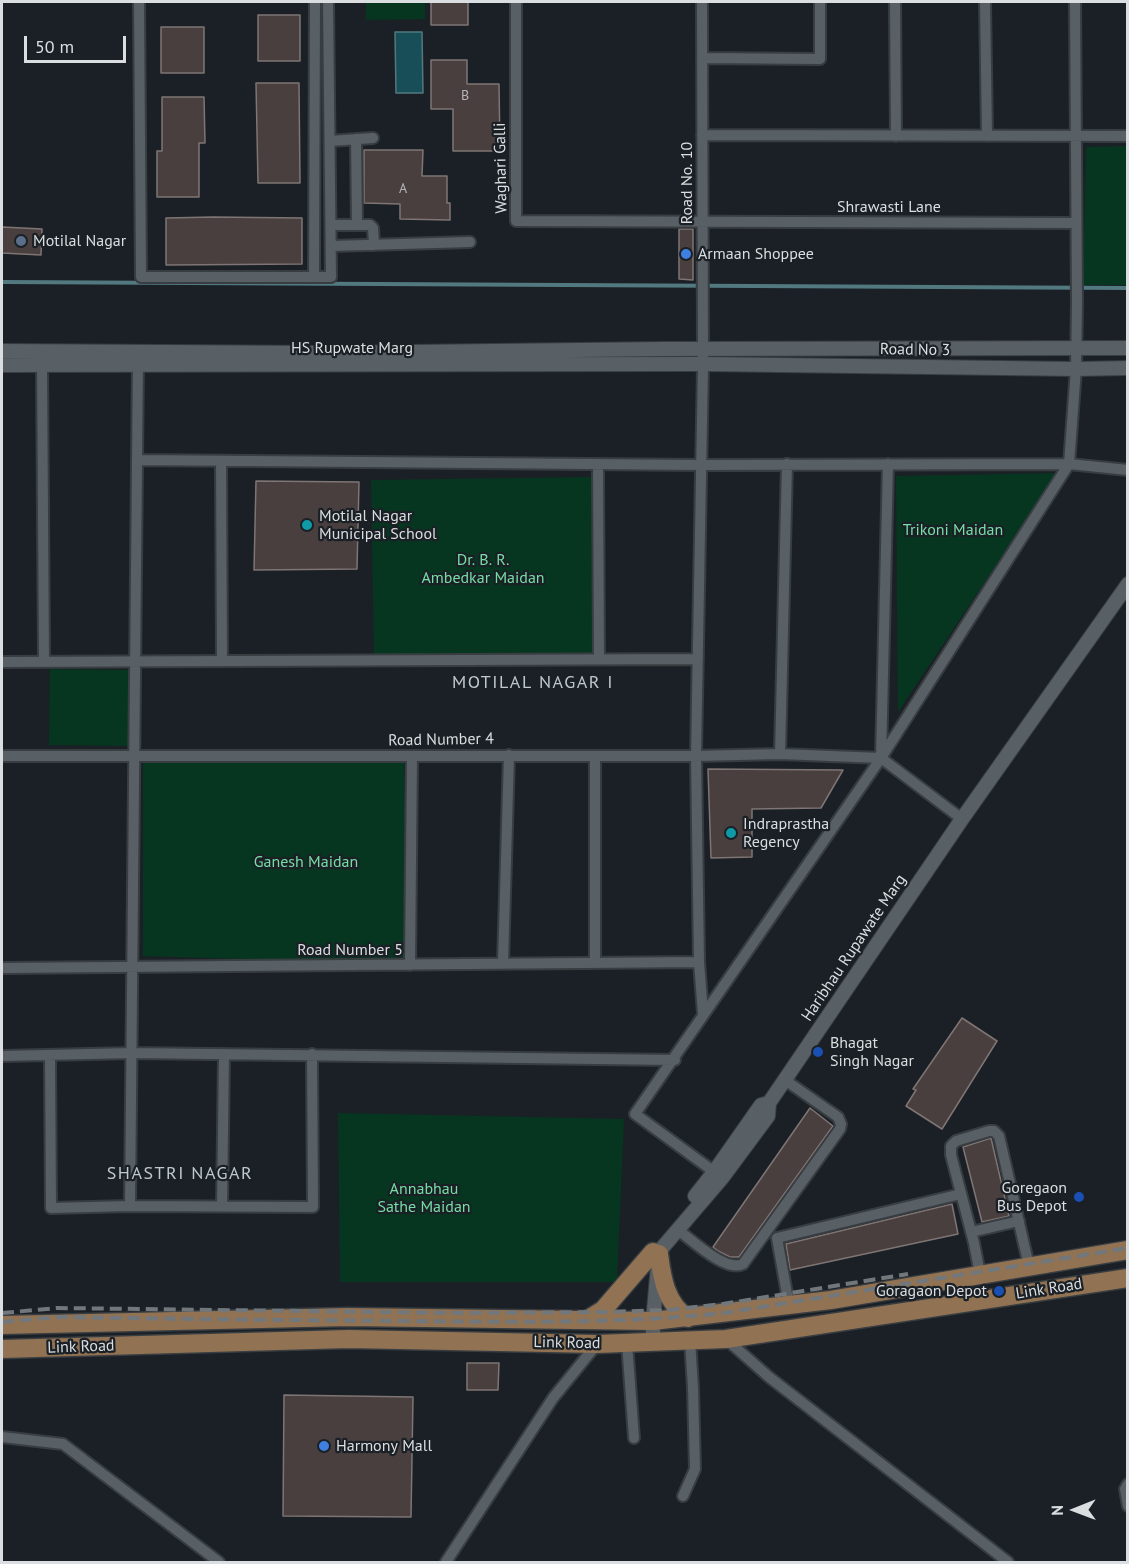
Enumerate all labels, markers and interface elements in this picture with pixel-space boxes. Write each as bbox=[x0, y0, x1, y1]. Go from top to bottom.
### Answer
scale bar bbox=[27, 24, 129, 62]
text: 50 m bbox=[35, 35, 74, 58]
house number: B bbox=[461, 88, 469, 104]
street label: Waghari Galli bbox=[491, 122, 511, 214]
street label: Road No. 10 bbox=[677, 142, 697, 224]
house number: A bbox=[399, 181, 407, 197]
street label: Shrawasti Lane bbox=[837, 197, 941, 217]
place label: Motilal Nagar bbox=[33, 231, 126, 251]
marker: Motilal Nagar bbox=[14, 234, 28, 248]
place label: Armaan Shoppee bbox=[698, 244, 814, 264]
marker: Armaan Shoppee bbox=[679, 247, 693, 261]
street label: HS Rupwate Marg bbox=[291, 338, 413, 358]
street label: Road No 3 bbox=[880, 340, 950, 360]
place label: Motilal Nagar Municipal School bbox=[319, 506, 437, 544]
marker: Motilal Nagar Municipal School bbox=[300, 518, 314, 532]
park label: Trikoni Maidan bbox=[903, 520, 1003, 540]
park label: Dr. B. R. Ambedkar Maidan bbox=[421, 550, 545, 588]
district label: MOTILAL NAGAR I bbox=[452, 672, 614, 694]
street label: Road Number 4 bbox=[388, 729, 494, 751]
place label: Indraprastha Regency bbox=[743, 814, 829, 852]
marker: Indraprastha Regency bbox=[724, 826, 738, 840]
park label: Ganesh Maidan bbox=[254, 852, 358, 872]
street label: Haribhau Rupawate Marg bbox=[798, 871, 910, 1025]
street label: Road Number 5 bbox=[297, 940, 403, 960]
place label: Bhagat Singh Nagar bbox=[830, 1033, 914, 1071]
marker: Bhagat Singh Nagar bbox=[811, 1045, 825, 1059]
district label: SHASTRI NAGAR bbox=[107, 1163, 253, 1185]
place label: Goregaon Bus Depot bbox=[997, 1178, 1067, 1216]
park label: Annabhau Sathe Maidan bbox=[377, 1179, 471, 1217]
marker: Goregaon Bus Depot bbox=[1072, 1190, 1086, 1204]
street label: Link Road bbox=[1014, 1274, 1084, 1304]
place label: Goragaon Depot bbox=[876, 1281, 987, 1301]
marker: Goragaon Depot bbox=[992, 1284, 1006, 1298]
street label: Link Road bbox=[533, 1333, 601, 1353]
street label: Link Road bbox=[47, 1336, 115, 1358]
place label: Harmony Mall bbox=[336, 1436, 432, 1456]
marker: Harmony Mall bbox=[317, 1439, 331, 1453]
north arrow bbox=[1045, 1480, 1105, 1540]
text: N bbox=[1047, 1505, 1067, 1516]

